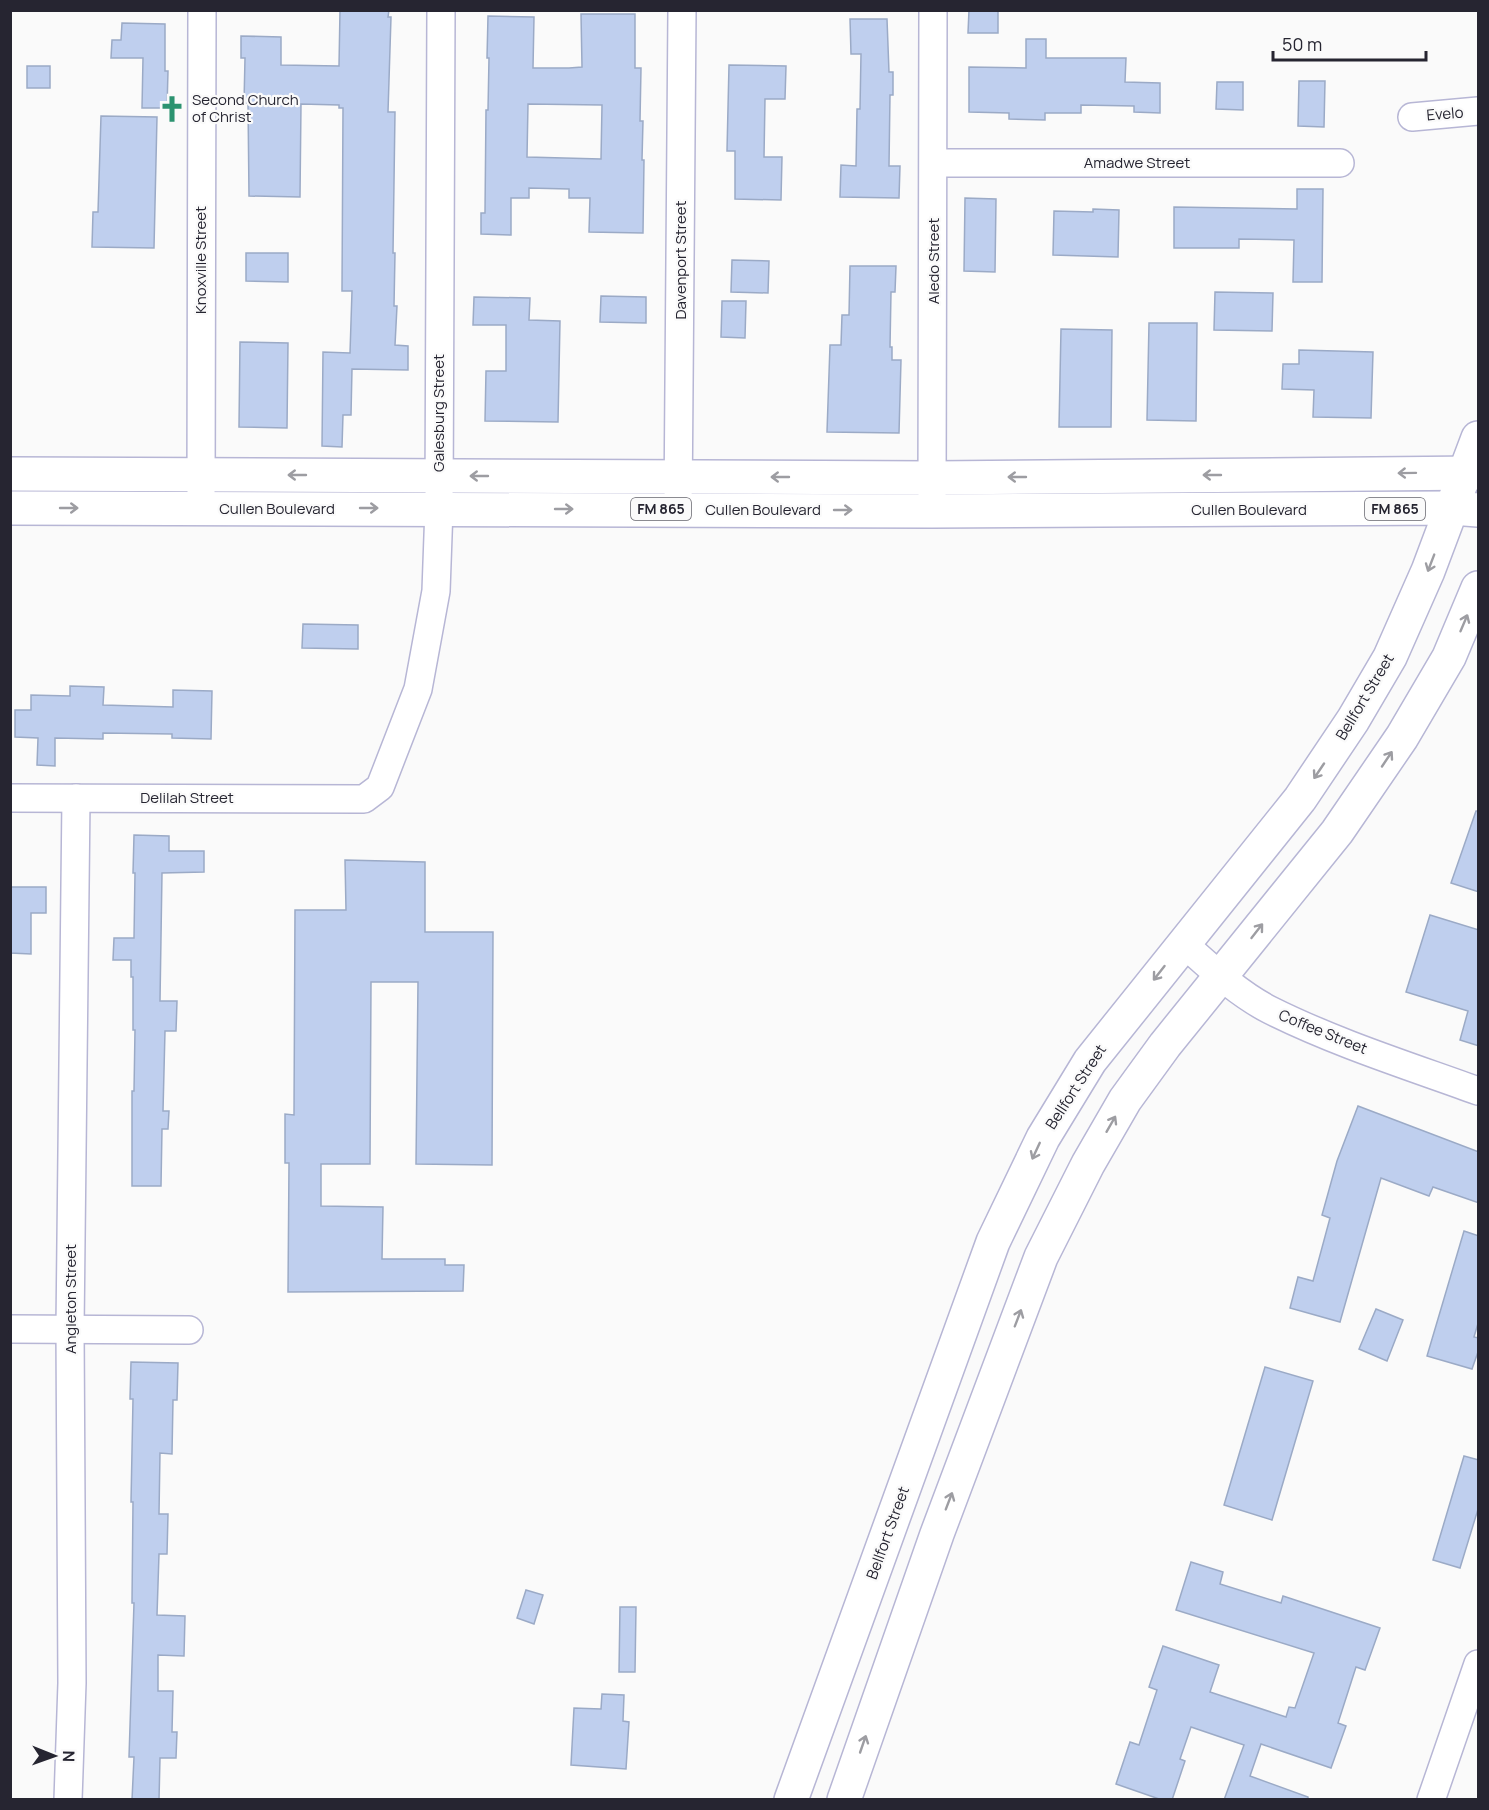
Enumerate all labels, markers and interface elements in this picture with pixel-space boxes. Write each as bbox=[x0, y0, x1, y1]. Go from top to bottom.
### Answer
scale bar bbox=[1273, 24, 1426, 62]
text: 50 m bbox=[1282, 32, 1322, 56]
place label: Second Church of Christ bbox=[192, 89, 299, 127]
church icon: Second Church of Christ bbox=[157, 94, 187, 124]
street label: Evelo bbox=[1426, 101, 1464, 126]
street label: Amadwe Street bbox=[1084, 152, 1190, 173]
street label: Davenport Street bbox=[670, 200, 691, 320]
street label: Knoxville Street bbox=[190, 206, 211, 314]
street label: Aledo Street bbox=[923, 218, 944, 304]
street label: Galesburg Street bbox=[428, 354, 449, 472]
one-way arrow bbox=[1397, 468, 1417, 479]
one-way arrow bbox=[287, 469, 307, 481]
one-way arrow bbox=[1202, 469, 1222, 481]
one-way arrow bbox=[469, 470, 489, 482]
one-way arrow bbox=[770, 471, 790, 483]
one-way arrow bbox=[1007, 471, 1027, 483]
street label: Cullen Boulevard bbox=[219, 498, 335, 519]
road number: FM 865 bbox=[631, 498, 691, 520]
road number: FM 865 bbox=[1365, 498, 1425, 520]
street label: Cullen Boulevard bbox=[705, 499, 821, 520]
street label: Cullen Boulevard bbox=[1191, 499, 1307, 520]
one-way arrow bbox=[58, 502, 78, 514]
one-way arrow bbox=[358, 502, 378, 514]
one-way arrow bbox=[553, 503, 573, 515]
one-way arrow bbox=[832, 504, 852, 516]
one-way arrow bbox=[1424, 553, 1435, 572]
one-way arrow bbox=[1459, 614, 1470, 632]
street label: Bellfort Street bbox=[1331, 650, 1399, 744]
one-way arrow bbox=[1381, 751, 1393, 767]
one-way arrow bbox=[1312, 762, 1324, 779]
street label: Delilah Street bbox=[140, 787, 234, 808]
one-way arrow bbox=[1251, 923, 1264, 939]
one-way arrow bbox=[1152, 965, 1165, 981]
street label: Coffee Street bbox=[1276, 1004, 1371, 1059]
street label: Bellfort Street bbox=[1040, 1040, 1111, 1133]
one-way arrow bbox=[1105, 1116, 1117, 1133]
one-way arrow bbox=[1030, 1141, 1042, 1159]
street label: Angleton Street bbox=[60, 1244, 81, 1354]
one-way arrow bbox=[1013, 1310, 1024, 1328]
street label: Bellfort Street bbox=[861, 1484, 914, 1582]
one-way arrow bbox=[945, 1492, 956, 1511]
north arrow bbox=[24, 1726, 84, 1786]
one-way arrow bbox=[859, 1735, 870, 1754]
text: N bbox=[58, 1750, 80, 1762]

